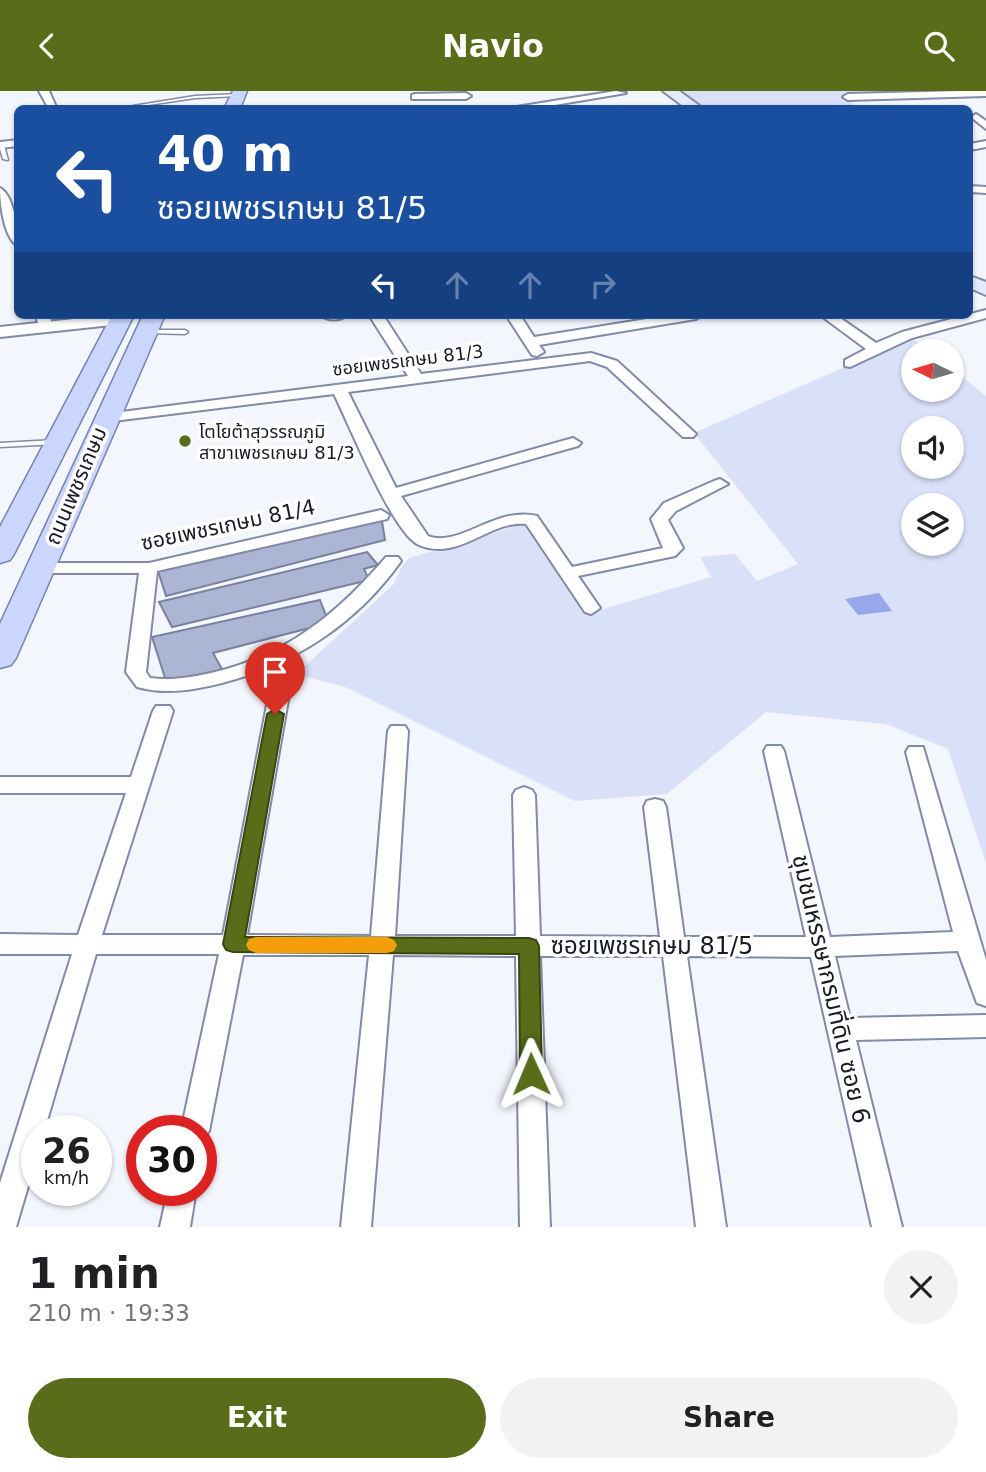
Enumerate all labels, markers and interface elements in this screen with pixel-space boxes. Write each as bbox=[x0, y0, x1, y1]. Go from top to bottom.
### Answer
icon: back bbox=[28, 27, 66, 65]
text: Navio bbox=[442, 27, 544, 65]
icon: search bbox=[920, 27, 958, 65]
text: 40 m bbox=[157, 126, 293, 183]
icon: left bbox=[42, 133, 133, 224]
text: ซอยเพชรเกษม 81/5 bbox=[157, 189, 427, 227]
icon: left bbox=[365, 266, 403, 304]
icon: ahead bbox=[438, 266, 476, 304]
icon: ahead bbox=[511, 266, 549, 304]
icon: right bbox=[584, 266, 622, 304]
north arrow bbox=[901, 339, 964, 403]
map controls bbox=[901, 339, 964, 556]
street label: ซอยเพชรเกษม 81/3 bbox=[331, 340, 485, 380]
button: sound bbox=[901, 416, 964, 479]
place label: โตโยต้าสุวรรณภูมิ สาขาเพชรเกษม 81/3 bbox=[199, 421, 355, 463]
street label: ถนนเพชรเกษม bbox=[40, 423, 112, 549]
marker: โตโยต้าสุวรรณภูมิ สาขาเพชรเกษม 81/3 bbox=[177, 433, 193, 449]
button: layers bbox=[901, 493, 964, 556]
street label: ซอยเพชรเกษม 81/4 bbox=[139, 495, 317, 555]
pin bbox=[245, 642, 305, 714]
icon: arrive bbox=[256, 653, 294, 691]
street label: ชุมชนหรรษากรมที่ดิน ซอย 6 bbox=[785, 851, 879, 1127]
street label: ซอยเพชรเกษม 81/5 bbox=[551, 932, 753, 960]
position arrow bbox=[494, 1037, 568, 1111]
speed limit sign: 30 bbox=[126, 1115, 217, 1206]
text: 26 bbox=[42, 1131, 91, 1171]
text: km/h bbox=[44, 1167, 89, 1188]
text: 1 min bbox=[28, 1249, 160, 1298]
button: close bbox=[884, 1250, 958, 1324]
text: 210 m · 19:33 bbox=[28, 1300, 190, 1326]
button: Exit bbox=[28, 1378, 486, 1458]
button: Share bbox=[500, 1378, 958, 1458]

